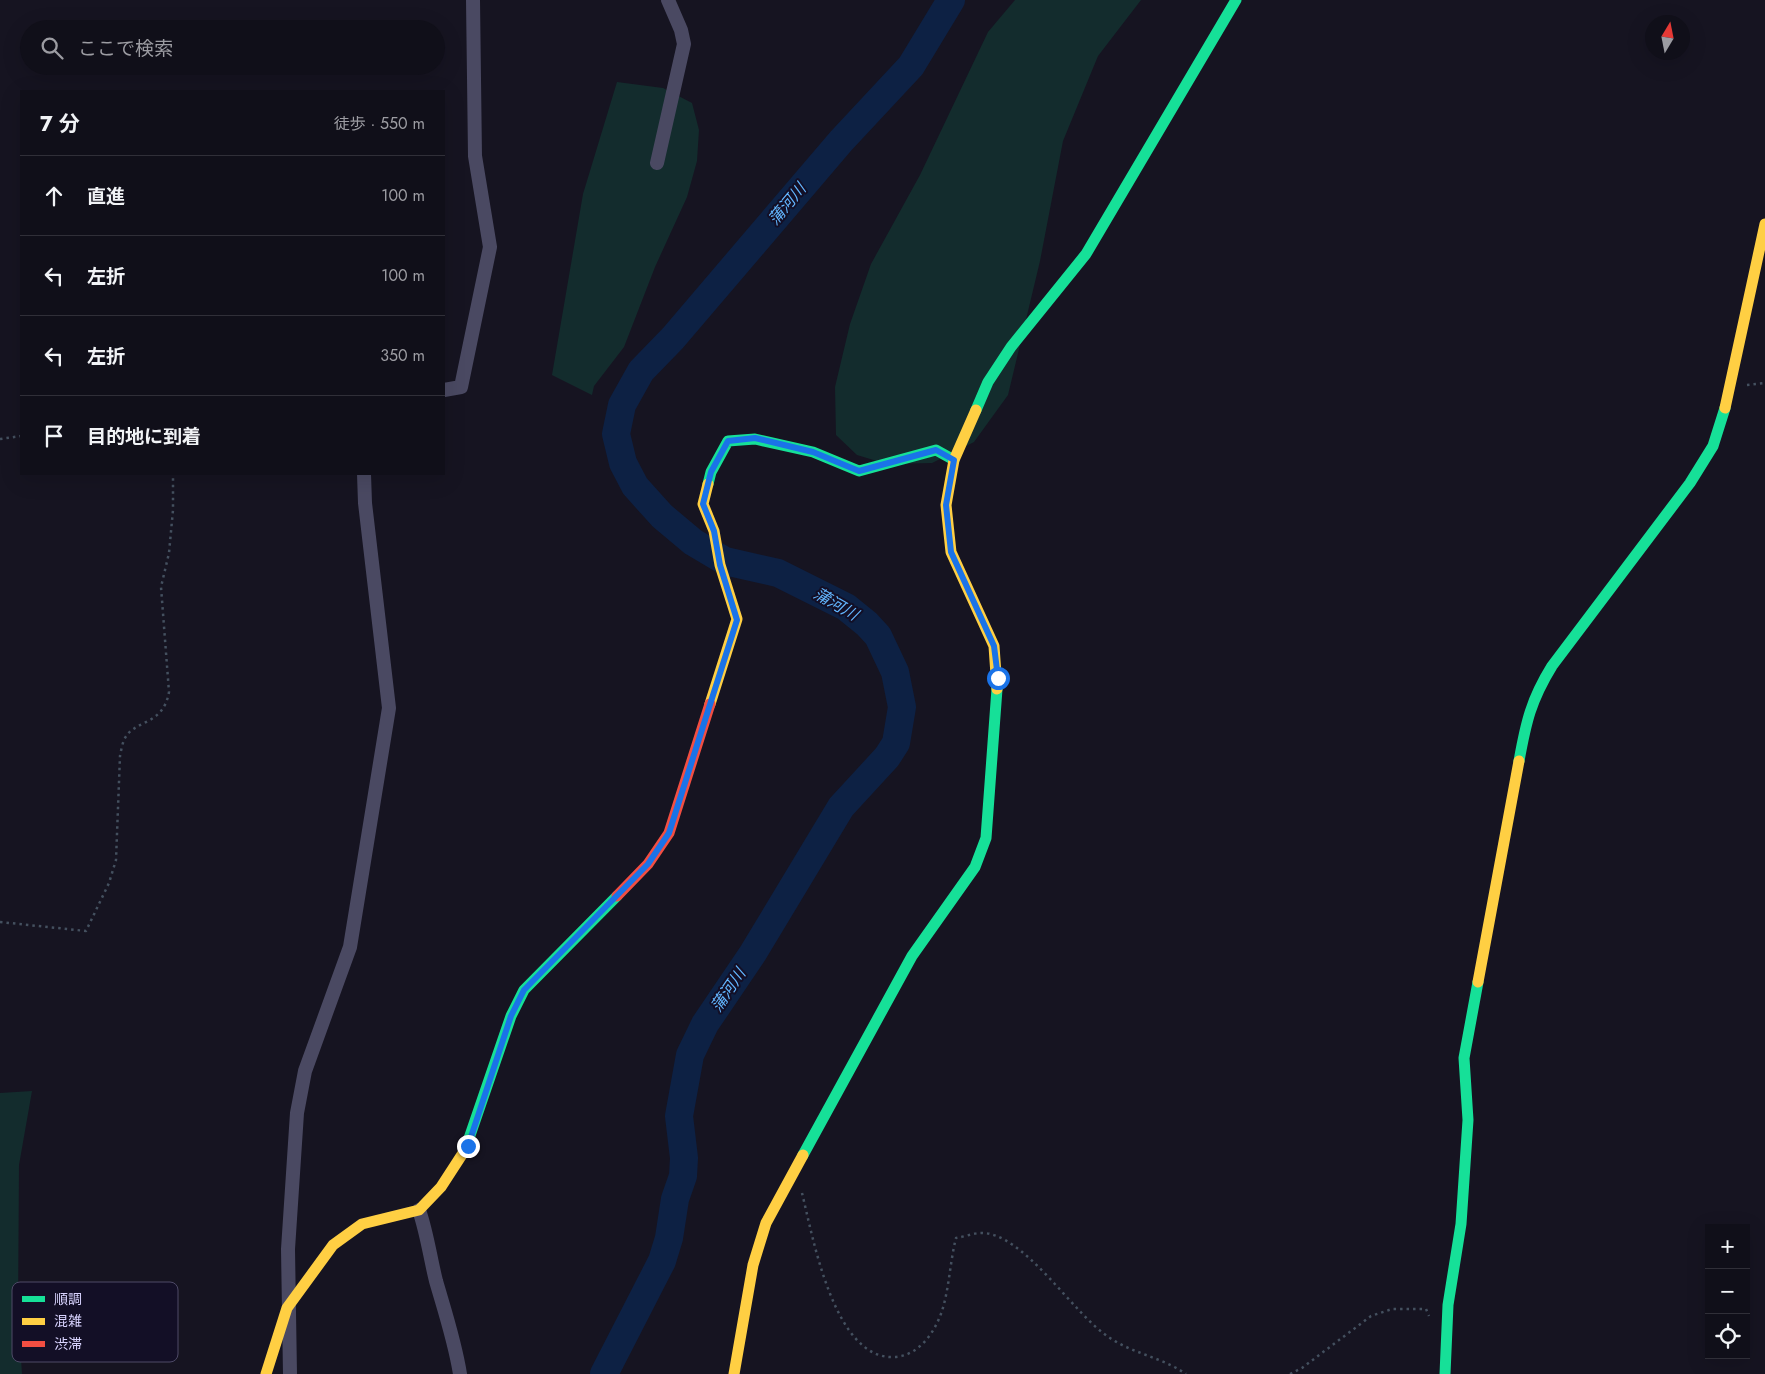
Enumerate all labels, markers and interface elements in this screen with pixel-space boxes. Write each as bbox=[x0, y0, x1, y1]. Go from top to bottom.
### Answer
north arrow bbox=[1645, 15, 1690, 60]
search box bbox=[20, 20, 445, 75]
icon: search bbox=[38, 34, 66, 62]
text: ここで検索 bbox=[78, 35, 173, 62]
text: 7 分 bbox=[40, 109, 80, 139]
text: 徒歩 · 550 m bbox=[334, 112, 425, 135]
water label: 蒲河川 bbox=[763, 177, 813, 230]
icon: ahead bbox=[40, 182, 68, 210]
text: 直進 bbox=[87, 183, 125, 210]
text: 100 m bbox=[381, 184, 425, 207]
icon: left bbox=[40, 262, 68, 290]
text: 左折 bbox=[87, 263, 125, 290]
text: 100 m bbox=[381, 264, 425, 287]
icon: left bbox=[40, 342, 68, 370]
text: 左折 bbox=[87, 343, 125, 370]
text: 350 m bbox=[380, 344, 425, 367]
icon: arrive bbox=[40, 422, 68, 450]
text: 目的地に到着 bbox=[87, 423, 201, 450]
water label: 蒲河川 bbox=[809, 582, 864, 627]
route start bbox=[987, 667, 1010, 690]
water label: 蒲河川 bbox=[705, 962, 752, 1016]
route end bbox=[457, 1135, 480, 1158]
map controls bbox=[1705, 1224, 1750, 1359]
button: + bbox=[1705, 1224, 1750, 1269]
button: − bbox=[1705, 1269, 1750, 1314]
legend bbox=[12, 1282, 178, 1362]
text: 順調 bbox=[54, 1289, 82, 1309]
text: 混雑 bbox=[54, 1311, 82, 1331]
button: locate bbox=[1705, 1314, 1750, 1359]
text: 渋滞 bbox=[54, 1334, 82, 1354]

